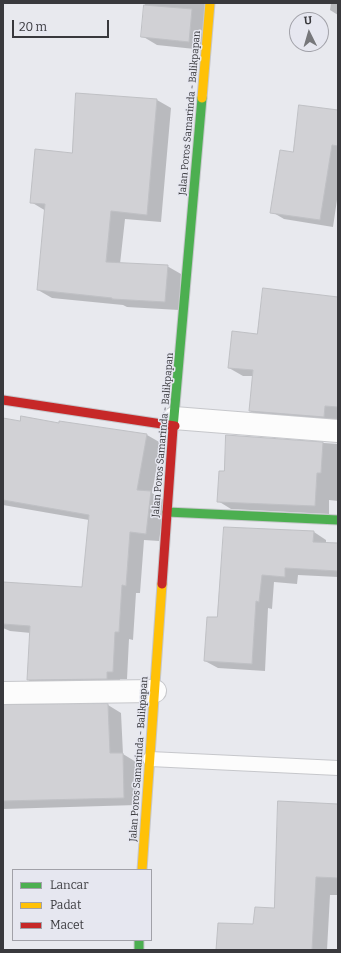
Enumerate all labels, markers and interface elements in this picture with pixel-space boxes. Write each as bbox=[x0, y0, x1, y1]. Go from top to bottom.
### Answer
scale bar bbox=[14, 12, 111, 38]
north arrow bbox=[289, 12, 329, 52]
text: U bbox=[303, 14, 313, 27]
text: 20 m bbox=[19, 20, 47, 34]
street label: Jalan Poros Samarinda - Balikpapan bbox=[177, 30, 203, 196]
street label: Jalan Poros Samarinda - Balikpapan bbox=[150, 352, 176, 518]
street label: Jalan Poros Samarinda - Balikpapan bbox=[127, 676, 151, 842]
legend bbox=[12, 869, 152, 941]
text: Lancar bbox=[50, 878, 88, 892]
text: Padat bbox=[50, 898, 81, 912]
text: Macet bbox=[50, 918, 84, 932]

